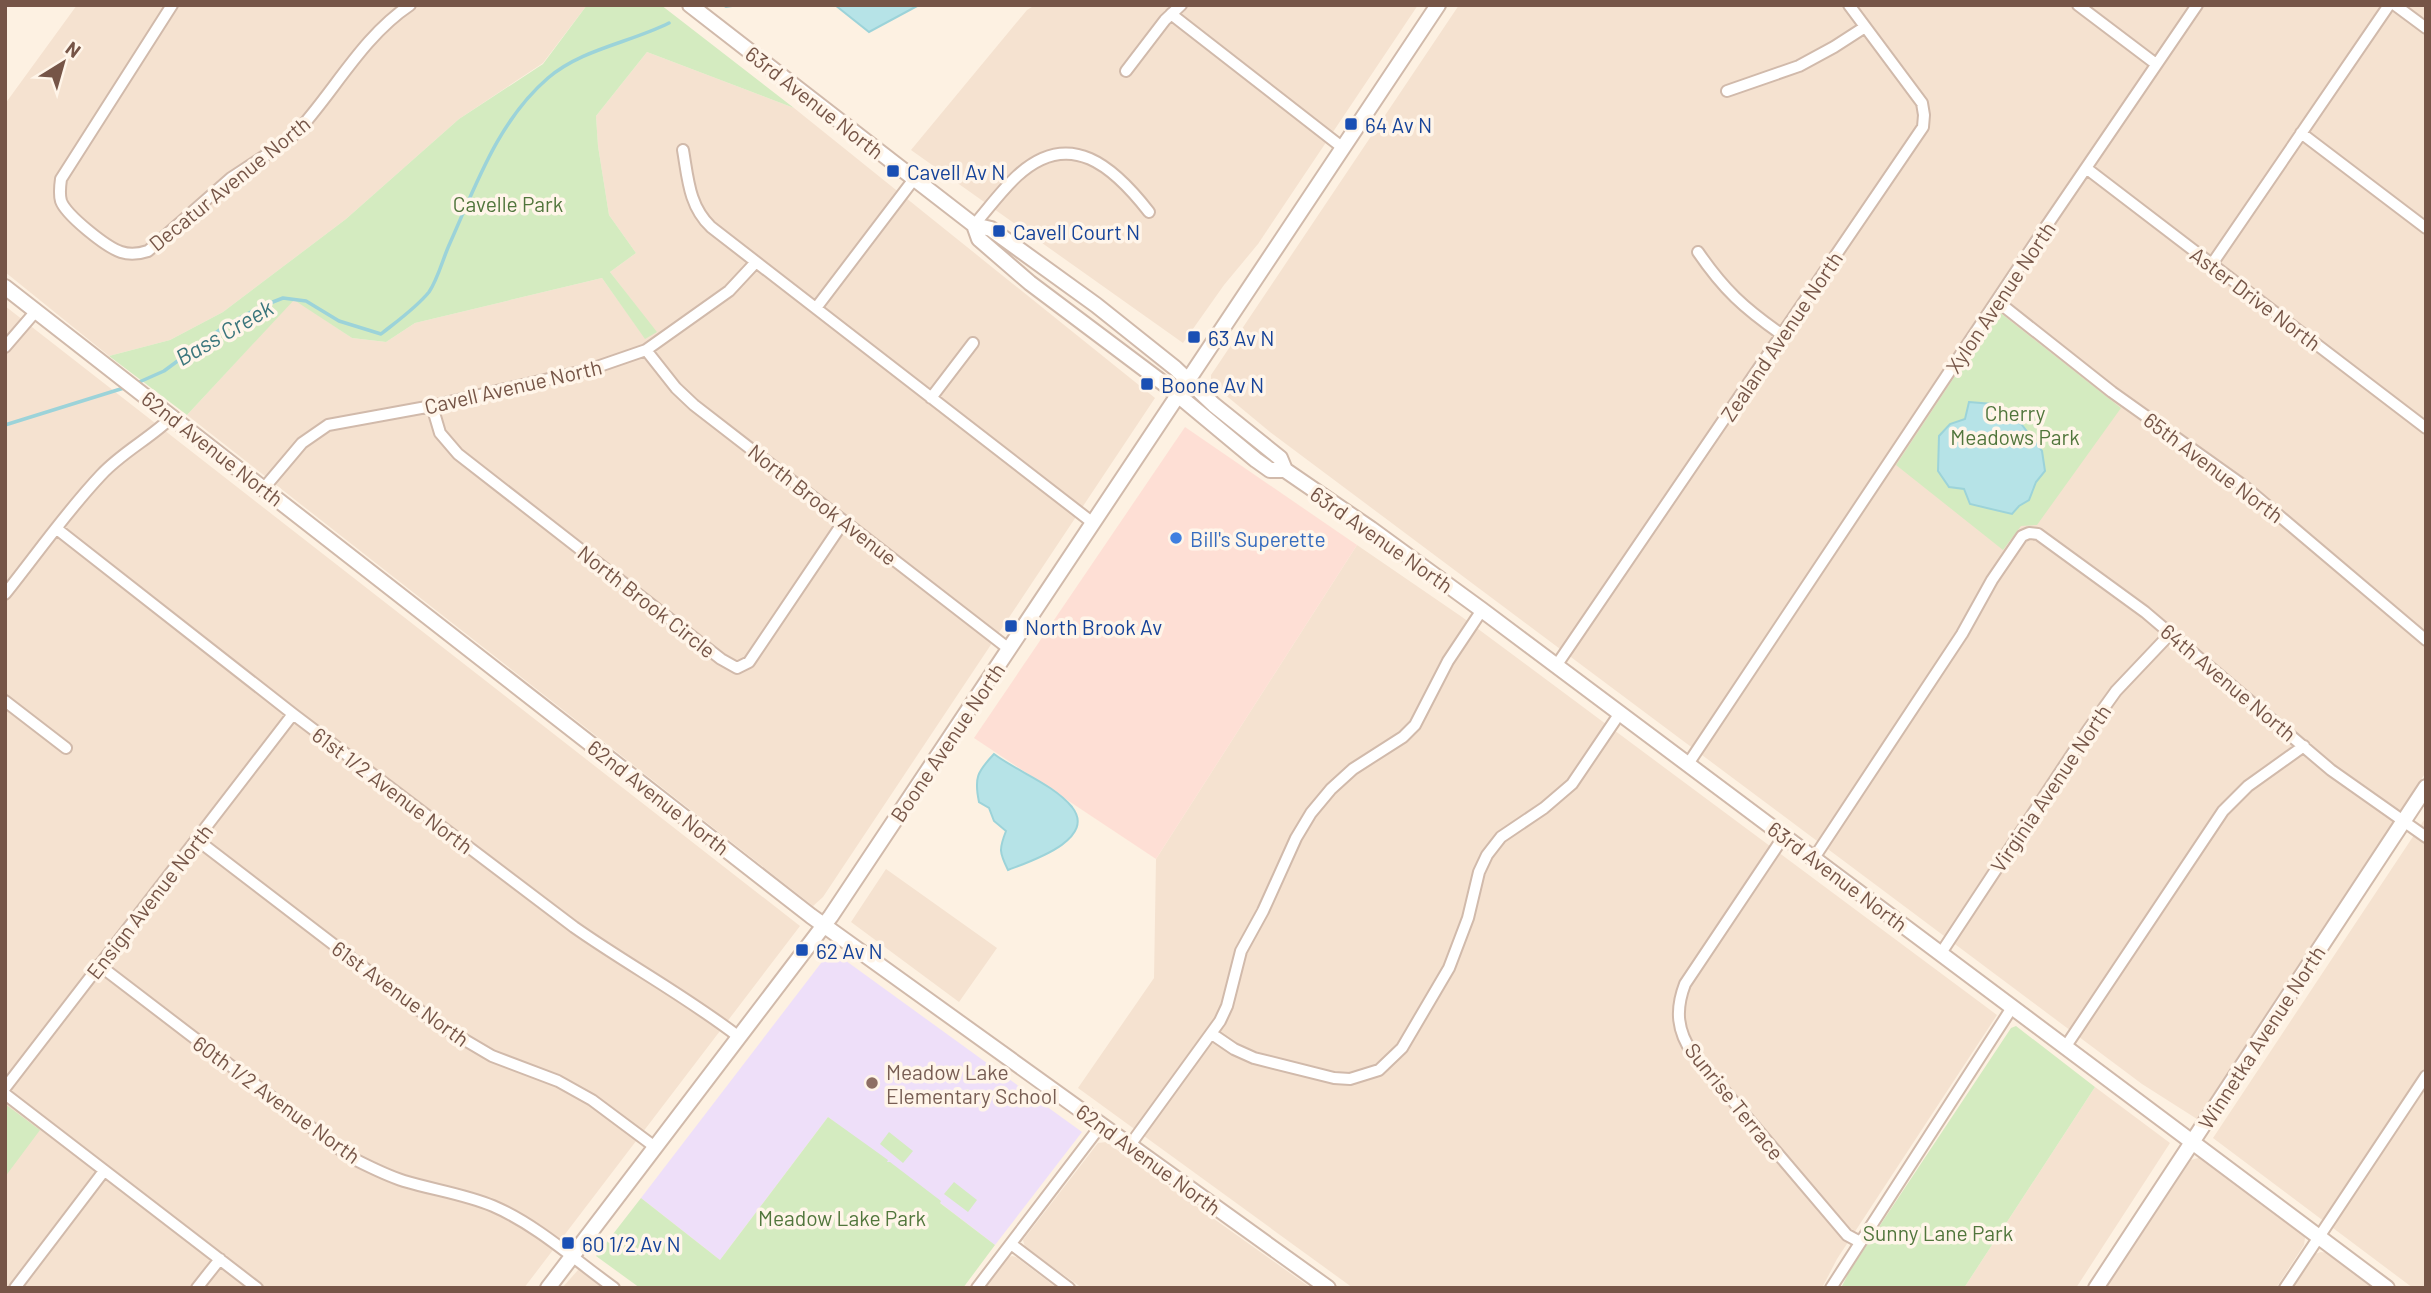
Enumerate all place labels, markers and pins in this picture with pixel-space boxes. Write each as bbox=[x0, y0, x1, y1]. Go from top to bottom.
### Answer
place label: 64 Av N bbox=[1365, 112, 1432, 137]
marker: 64 Av N bbox=[1343, 116, 1359, 132]
place label: Cavell Av N bbox=[907, 159, 1005, 184]
marker: Cavell Av N bbox=[885, 163, 901, 179]
place label: Cavell Court N bbox=[1013, 219, 1140, 244]
marker: Cavell Court N bbox=[991, 223, 1007, 239]
place label: 63 Av N bbox=[1208, 325, 1274, 350]
marker: 63 Av N bbox=[1186, 329, 1202, 345]
place label: Boone Av N bbox=[1161, 372, 1264, 397]
marker: Boone Av N bbox=[1139, 376, 1155, 392]
place label: Bill's Superette bbox=[1190, 526, 1326, 551]
marker: Bill's Superette bbox=[1168, 530, 1184, 546]
place label: North Brook Av bbox=[1025, 614, 1162, 639]
marker: North Brook Av bbox=[1003, 618, 1019, 634]
place label: 62 Av N bbox=[816, 938, 883, 963]
marker: 62 Av N bbox=[794, 942, 810, 958]
place label: Meadow Lake Elementary School bbox=[886, 1059, 1057, 1108]
marker: Meadow Lake Elementary School bbox=[864, 1075, 880, 1091]
place label: 60 1/2 Av N bbox=[582, 1231, 681, 1256]
marker: 60 1/2 Av N bbox=[560, 1235, 576, 1251]

